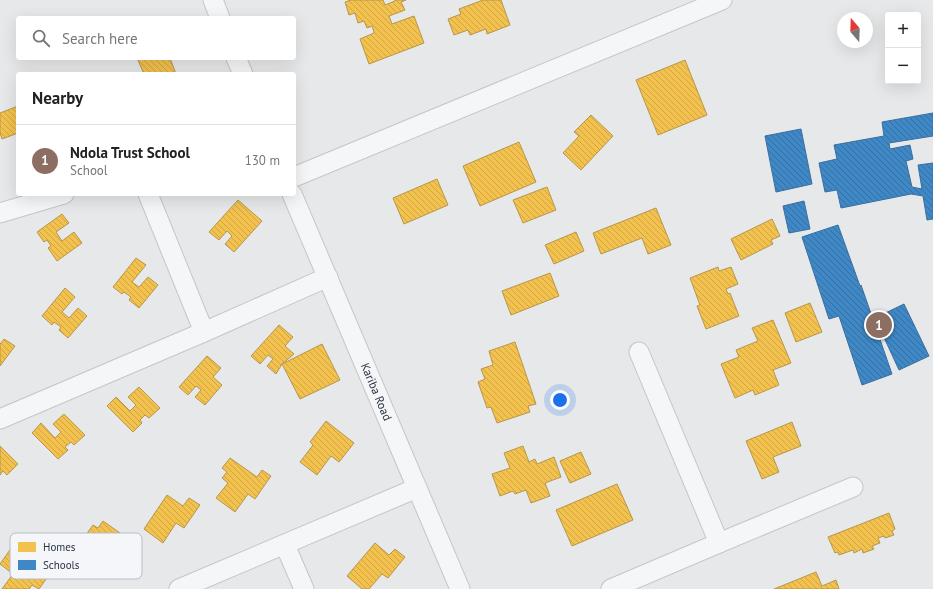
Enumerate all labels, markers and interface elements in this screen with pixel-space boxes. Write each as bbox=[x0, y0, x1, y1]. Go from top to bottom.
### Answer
north arrow bbox=[837, 12, 873, 48]
map controls bbox=[885, 12, 921, 84]
button: + bbox=[885, 12, 921, 48]
search box bbox=[16, 16, 296, 60]
icon: search bbox=[30, 27, 52, 49]
text: Search here bbox=[62, 29, 138, 48]
button: − bbox=[885, 48, 921, 84]
text: Nearby bbox=[32, 87, 83, 109]
text: Ndola Trust School bbox=[70, 143, 190, 162]
text: 1 bbox=[41, 152, 49, 169]
text: 130 m bbox=[245, 152, 280, 169]
text: School bbox=[70, 162, 108, 179]
pin: 1 bbox=[866, 310, 892, 340]
street label: Kariba Road bbox=[358, 360, 396, 423]
your location bbox=[550, 390, 570, 410]
legend bbox=[10, 533, 142, 579]
text: Homes bbox=[43, 540, 76, 554]
text: Schools bbox=[43, 558, 80, 572]

